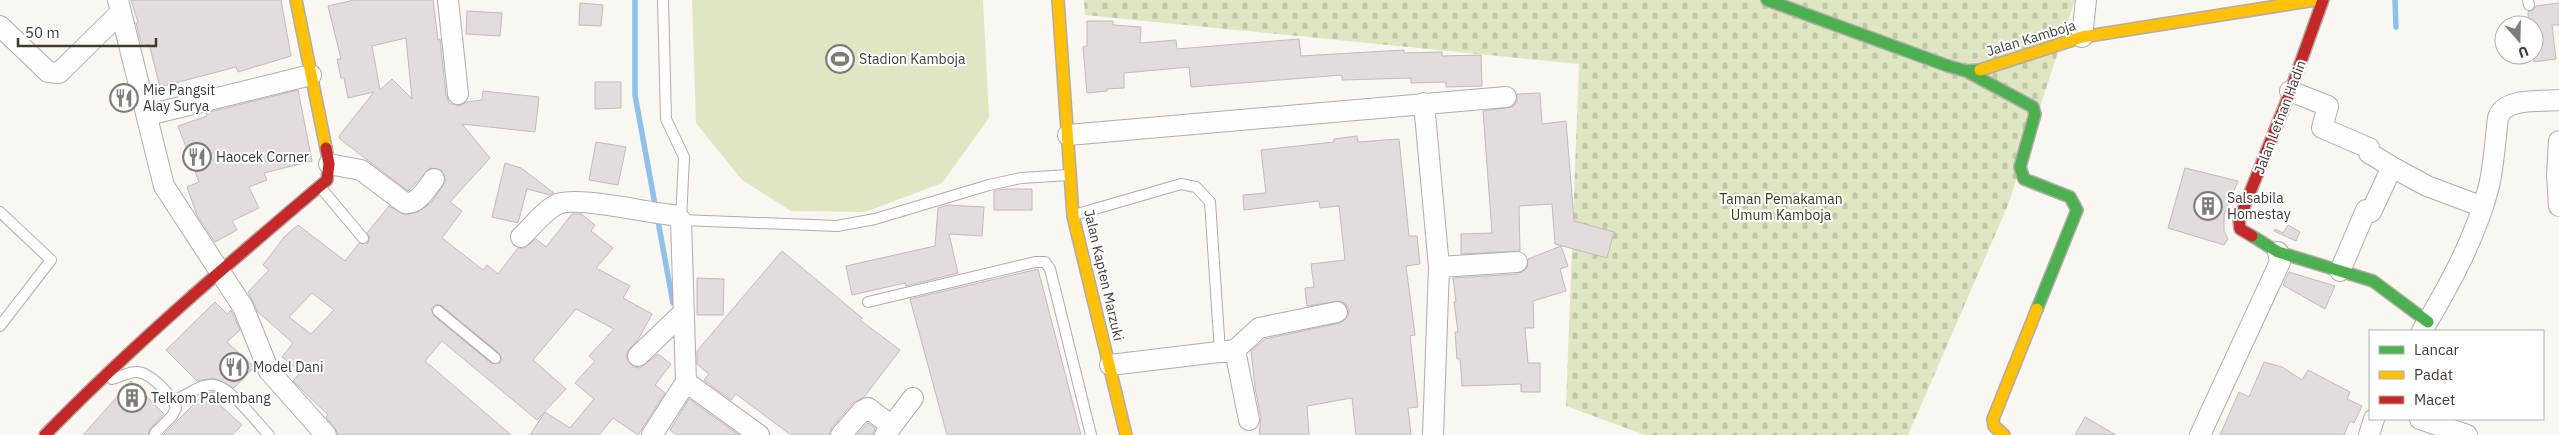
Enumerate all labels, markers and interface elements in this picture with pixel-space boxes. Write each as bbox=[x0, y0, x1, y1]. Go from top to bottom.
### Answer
scale bar bbox=[18, 15, 155, 47]
north arrow bbox=[2494, 15, 2544, 65]
street label: Jalan Kamboja bbox=[1984, 16, 2078, 60]
text: 50 m bbox=[25, 23, 60, 42]
text: U bbox=[2516, 42, 2531, 62]
sports icon: Stadion Kamboja bbox=[825, 44, 855, 74]
place label: Stadion Kamboja bbox=[859, 50, 966, 68]
street label: Jalan Letnan Hadin bbox=[2250, 58, 2310, 176]
place label: Mie Pangsit Alay Surya bbox=[143, 81, 215, 115]
restaurant icon: Mie Pangsit Alay Surya bbox=[109, 83, 139, 113]
restaurant icon: Haocek Corner bbox=[182, 142, 212, 172]
place label: Haocek Corner bbox=[216, 148, 309, 166]
place label: Salsabila Homestay bbox=[2227, 189, 2291, 223]
park label: Taman Pemakaman Umum Kamboja bbox=[1719, 190, 1843, 224]
building icon: Salsabila Homestay bbox=[2193, 191, 2223, 221]
street label: Jalan Kapten Marzuki bbox=[1080, 207, 1128, 343]
legend bbox=[2369, 330, 2544, 420]
text: Lancar bbox=[2414, 340, 2460, 359]
restaurant icon: Model Dani bbox=[219, 352, 249, 382]
place label: Model Dani bbox=[253, 358, 323, 376]
text: Padat bbox=[2414, 365, 2453, 384]
building icon: Telkom Palembang bbox=[117, 383, 147, 413]
place label: Telkom Palembang bbox=[151, 389, 271, 407]
text: Macet bbox=[2414, 390, 2455, 409]

